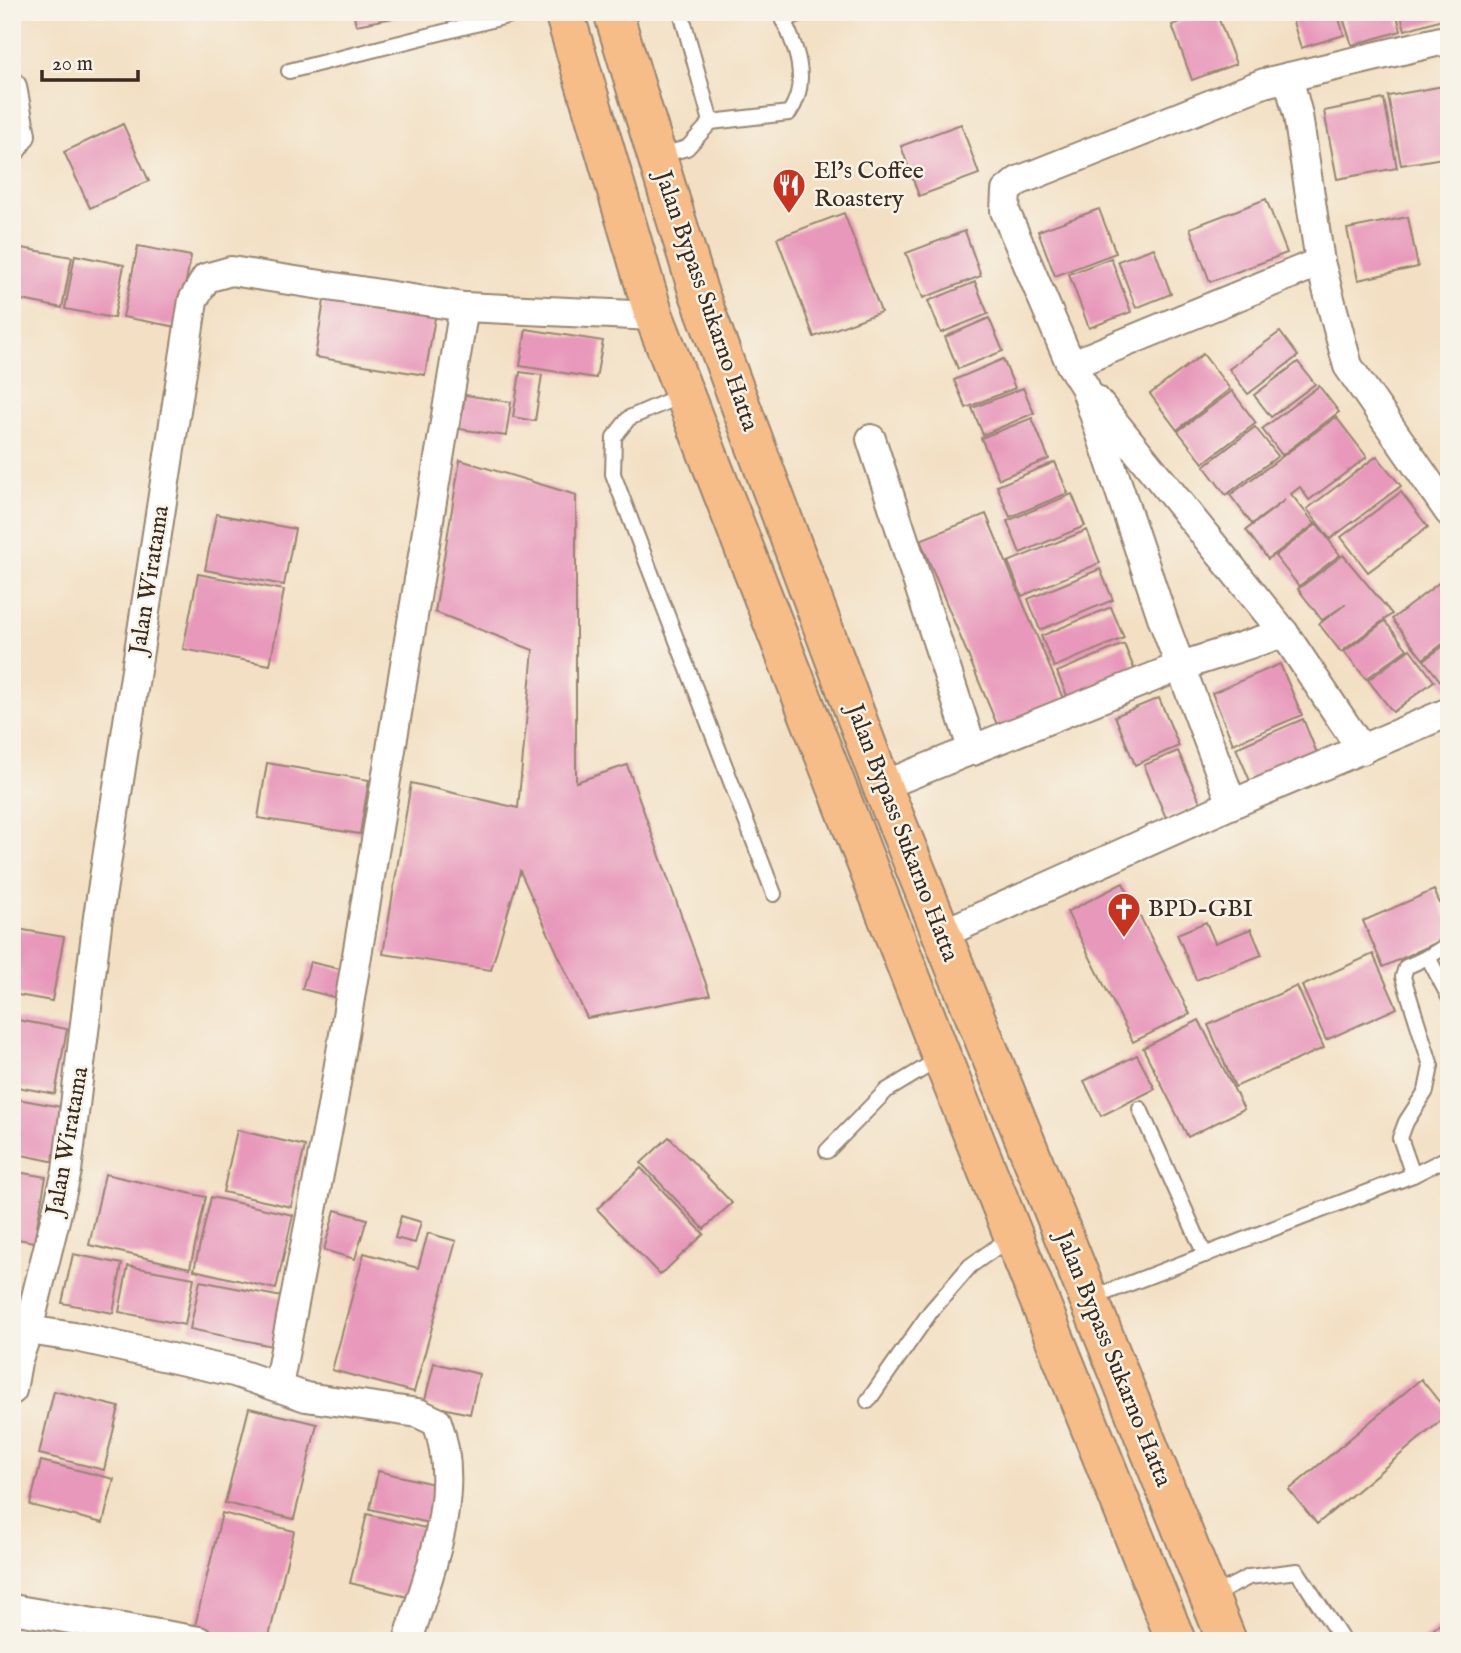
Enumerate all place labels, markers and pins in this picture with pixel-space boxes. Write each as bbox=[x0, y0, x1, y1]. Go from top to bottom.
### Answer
place label: El's Coffee Roastery bbox=[814, 156, 924, 215]
restaurant icon: El's Coffee Roastery bbox=[770, 166, 808, 215]
church icon: BPD-GBI bbox=[1105, 890, 1143, 939]
place label: BPD-GBI bbox=[1148, 894, 1253, 925]

